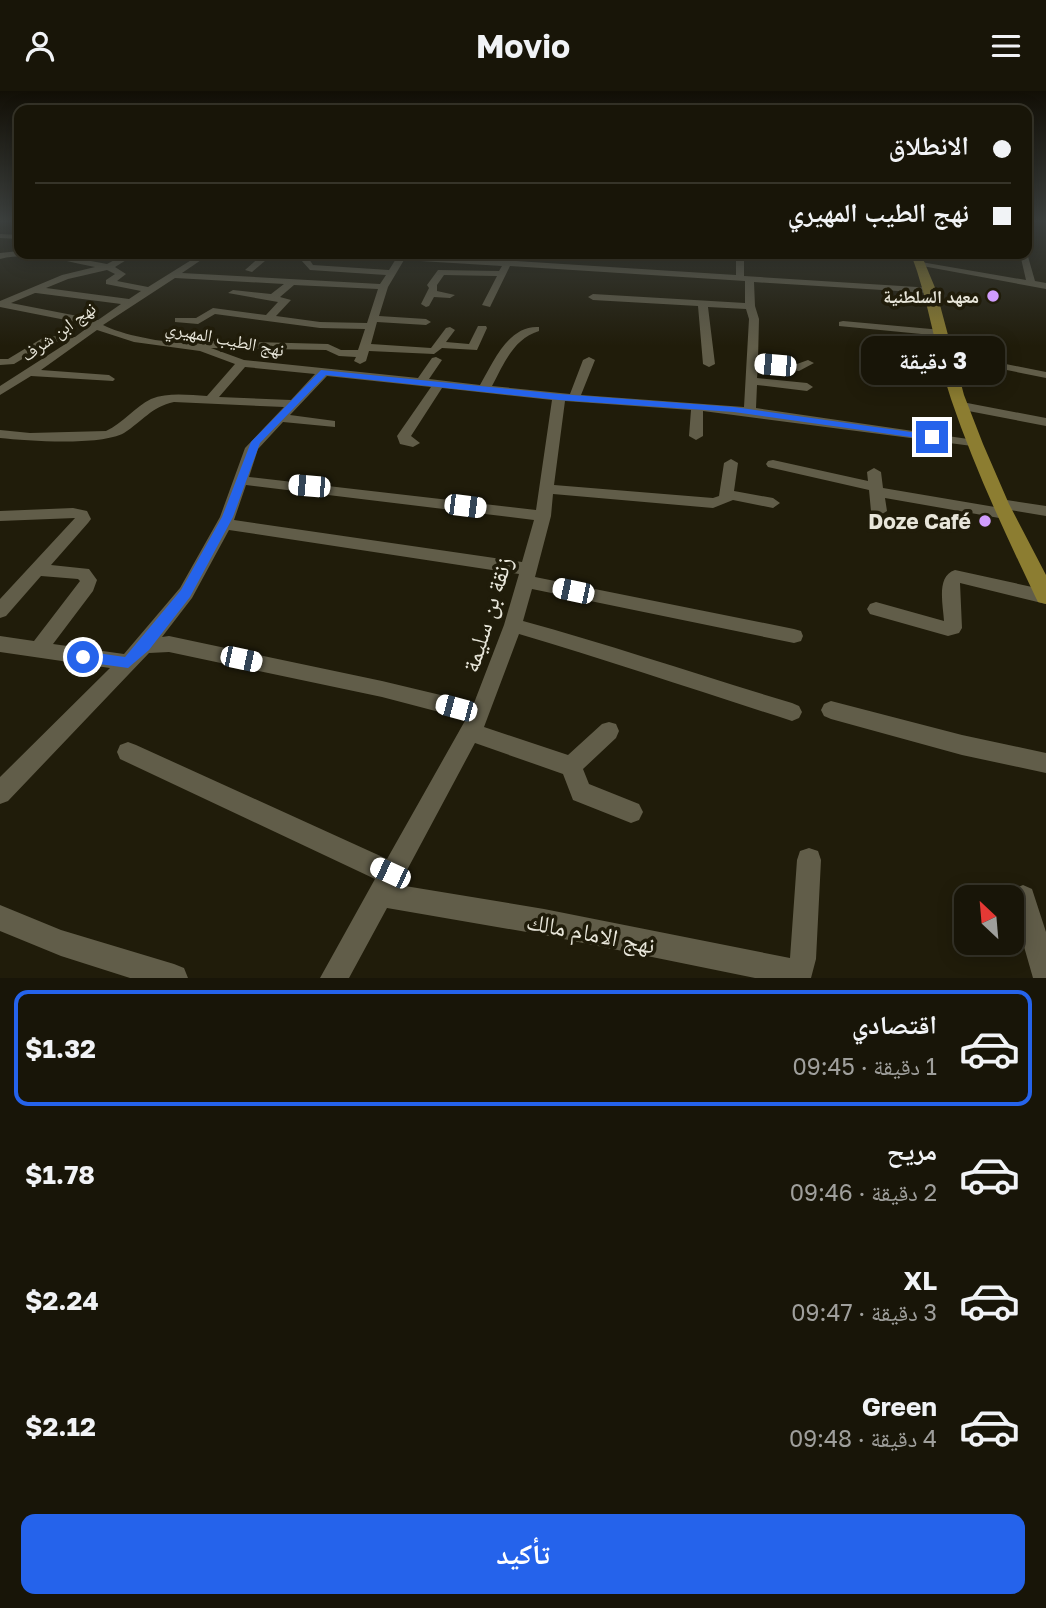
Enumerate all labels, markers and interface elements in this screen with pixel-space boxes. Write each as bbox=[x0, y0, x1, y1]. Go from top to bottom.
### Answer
icon: person bbox=[21, 27, 59, 65]
text: Movio bbox=[476, 27, 570, 65]
icon: menu bbox=[987, 27, 1025, 65]
text: الانطلاق bbox=[889, 130, 969, 161]
text: نهج الطيب المهيري bbox=[787, 197, 969, 228]
place label: معهد السلطنية bbox=[883, 285, 979, 307]
marker: معهد السلطنية bbox=[985, 288, 1001, 304]
street label: نهج ابن شرف bbox=[16, 297, 101, 367]
street label: نهج الطيب المهيري bbox=[163, 316, 286, 365]
callout: 3 دقيقة bbox=[860, 335, 1004, 385]
text: 3 دقيقة bbox=[899, 346, 967, 374]
car bbox=[754, 353, 797, 377]
route end bbox=[916, 421, 948, 453]
car bbox=[288, 474, 331, 498]
car bbox=[443, 493, 488, 519]
place label: Doze Café bbox=[868, 508, 971, 534]
marker: Doze Café bbox=[977, 513, 993, 529]
street label: زنقة بن سليمة bbox=[455, 553, 518, 676]
car bbox=[551, 576, 596, 606]
route start bbox=[67, 641, 99, 673]
car bbox=[219, 644, 264, 674]
car bbox=[433, 692, 480, 724]
car bbox=[367, 855, 414, 891]
north arrow bbox=[954, 885, 1024, 955]
map controls bbox=[954, 885, 1024, 955]
street label: نهج الامام مالك bbox=[524, 905, 658, 962]
text: اقتصادي bbox=[852, 1009, 937, 1040]
icon: car bbox=[958, 1017, 1021, 1080]
text: $1.32 bbox=[25, 1033, 96, 1064]
text: 1 دقيقة · 09:45 bbox=[792, 1052, 937, 1080]
text: مريح bbox=[887, 1135, 937, 1166]
icon: car bbox=[958, 1143, 1021, 1206]
text: $1.78 bbox=[25, 1159, 95, 1190]
text: 2 دقيقة · 09:46 bbox=[790, 1178, 937, 1206]
text: XL bbox=[903, 1265, 937, 1296]
icon: car bbox=[958, 1269, 1021, 1332]
text: $2.24 bbox=[25, 1285, 99, 1316]
text: 3 دقيقة · 09:47 bbox=[791, 1298, 937, 1326]
text: Green bbox=[862, 1391, 937, 1422]
icon: car bbox=[958, 1395, 1021, 1458]
text: $2.12 bbox=[25, 1411, 96, 1442]
text: 4 دقيقة · 09:48 bbox=[789, 1424, 937, 1452]
button: تأكيد bbox=[21, 1514, 1025, 1594]

